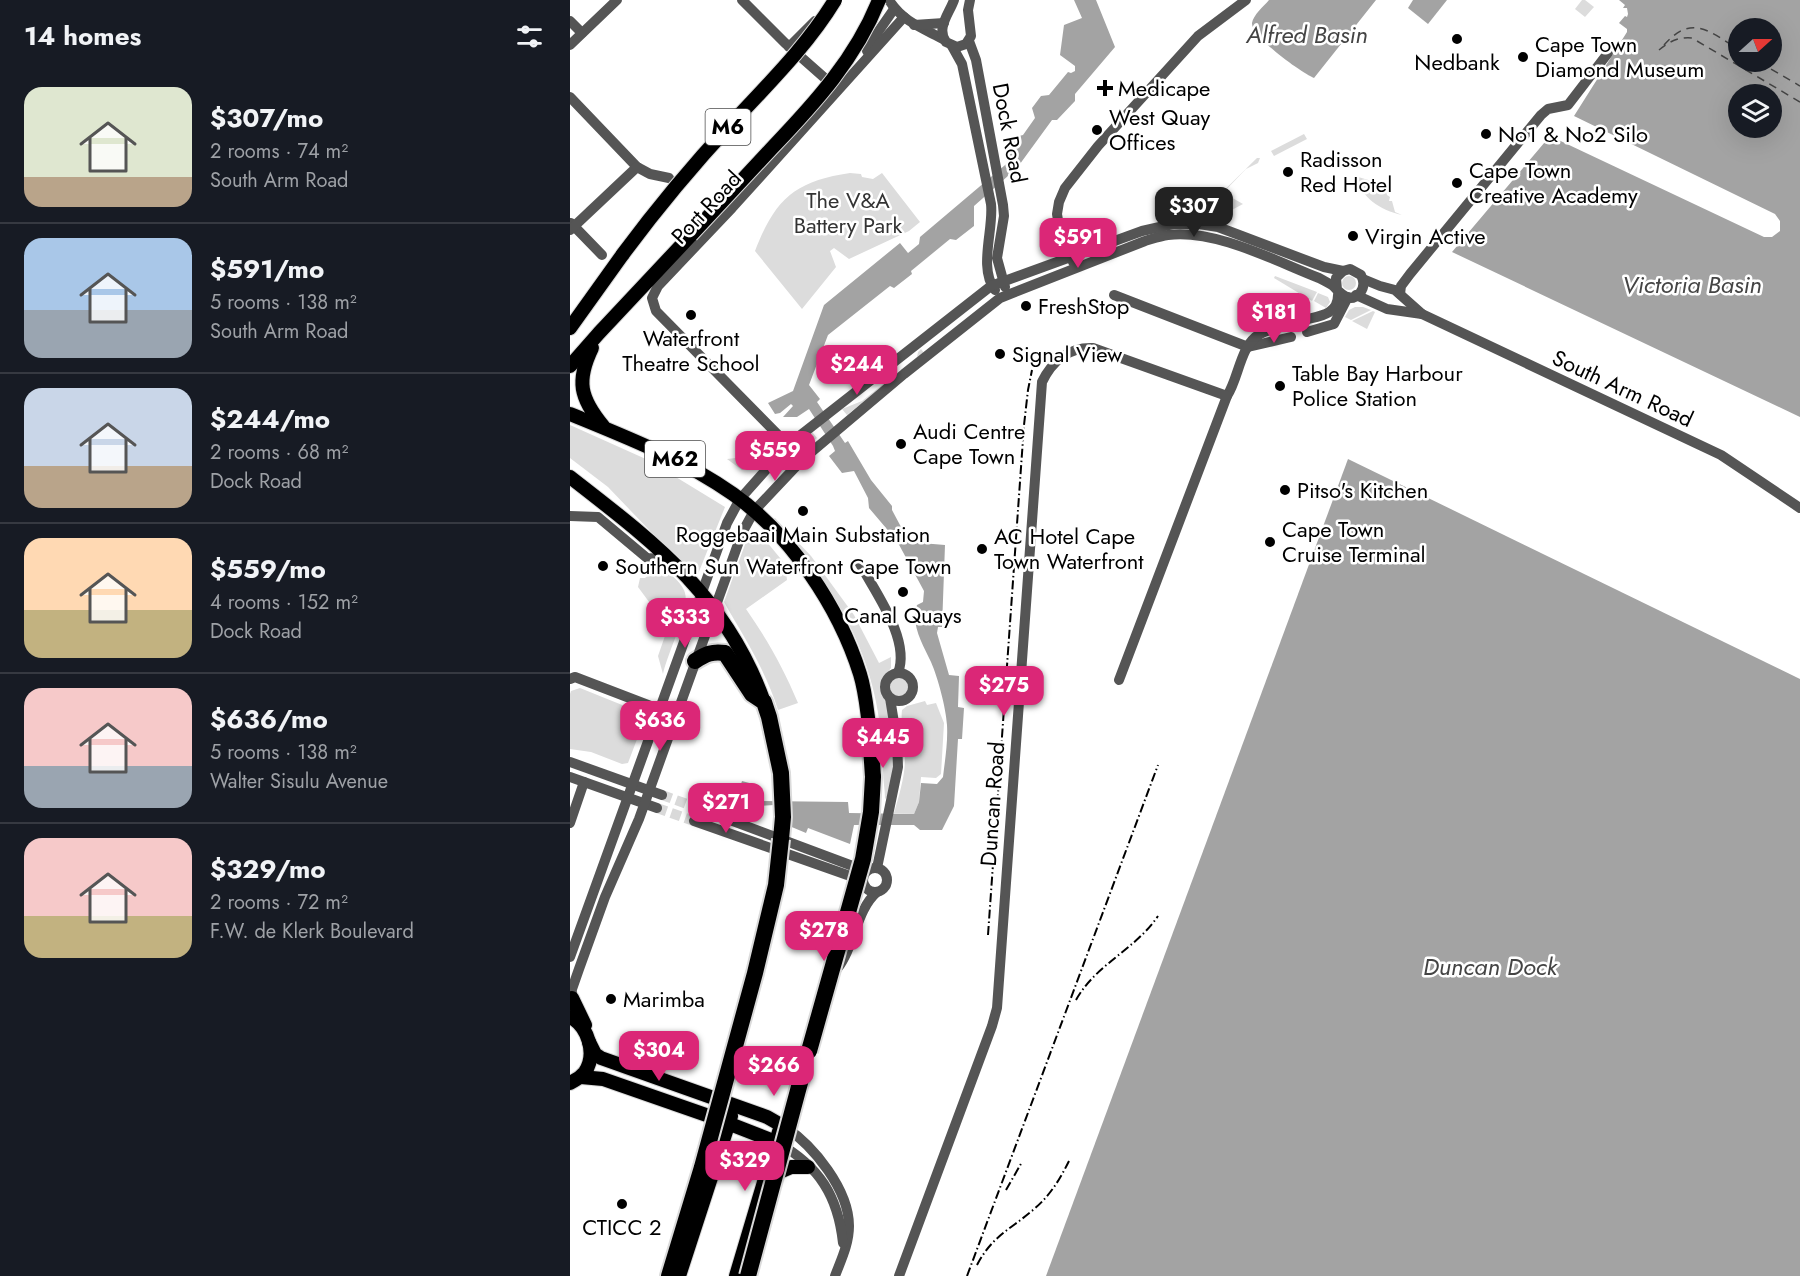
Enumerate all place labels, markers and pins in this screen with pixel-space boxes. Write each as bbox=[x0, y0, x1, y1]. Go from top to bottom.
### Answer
place label: Cape Town Diamond Museum bbox=[1535, 28, 1704, 85]
marker: Nedbank bbox=[1450, 32, 1464, 46]
place label: Nedbank bbox=[1414, 46, 1500, 78]
marker: Cape Town Diamond Museum bbox=[1516, 50, 1530, 64]
place label: Medicape bbox=[1118, 72, 1210, 104]
marker: Medicape bbox=[1096, 79, 1114, 97]
place label: West Quay Offices bbox=[1109, 101, 1210, 158]
place label: No1 & No2 Silo bbox=[1498, 118, 1648, 150]
marker: West Quay Offices bbox=[1090, 123, 1104, 137]
marker: No1 & No2 Silo bbox=[1479, 127, 1493, 141]
place label: Radisson Red Hotel bbox=[1300, 143, 1392, 200]
place label: Cape Town Creative Academy bbox=[1469, 154, 1638, 211]
marker: Radisson Red Hotel bbox=[1281, 165, 1295, 179]
marker: Cape Town Creative Academy bbox=[1450, 176, 1464, 190]
pin: $307 bbox=[1158, 187, 1230, 238]
pin: $591 bbox=[1042, 218, 1114, 269]
place label: Virgin Active bbox=[1365, 220, 1486, 252]
marker: Virgin Active bbox=[1346, 229, 1360, 243]
place label: FreshStop bbox=[1038, 290, 1129, 322]
pin: $181 bbox=[1238, 293, 1310, 344]
marker: FreshStop bbox=[1019, 299, 1033, 313]
marker: Waterfront Theatre School bbox=[684, 308, 698, 322]
place label: Waterfront Theatre School bbox=[622, 322, 760, 379]
place label: Signal View bbox=[1012, 338, 1122, 370]
pin: $244 bbox=[821, 345, 893, 396]
marker: Signal View bbox=[993, 347, 1007, 361]
place label: Table Bay Harbour Police Station bbox=[1292, 357, 1463, 414]
marker: Table Bay Harbour Police Station bbox=[1273, 379, 1287, 393]
place label: Audi Centre Cape Town bbox=[913, 415, 1025, 472]
pin: $559 bbox=[739, 431, 811, 482]
marker: Audi Centre Cape Town bbox=[894, 437, 908, 451]
place label: Pitso's Kitchen bbox=[1297, 474, 1428, 506]
marker: Pitso's Kitchen bbox=[1278, 483, 1292, 497]
marker: Roggebaai Main Substation bbox=[796, 504, 810, 518]
place label: Cape Town Cruise Terminal bbox=[1282, 513, 1426, 570]
place label: Roggebaai Main Substation bbox=[676, 518, 930, 550]
place label: AC Hotel Cape Town Waterfront bbox=[994, 520, 1144, 577]
marker: Cape Town Cruise Terminal bbox=[1263, 535, 1277, 549]
marker: AC Hotel Cape Town Waterfront bbox=[975, 542, 989, 556]
place label: Southern Sun Waterfront Cape Town bbox=[615, 550, 952, 582]
marker: Southern Sun Waterfront Cape Town bbox=[596, 559, 610, 573]
marker: Canal Quays bbox=[896, 585, 910, 599]
pin: $333 bbox=[649, 598, 721, 649]
place label: Canal Quays bbox=[844, 599, 962, 631]
pin: $275 bbox=[968, 666, 1040, 717]
pin: $636 bbox=[624, 701, 696, 752]
pin: $445 bbox=[847, 718, 919, 769]
pin: $271 bbox=[690, 783, 762, 834]
pin: $278 bbox=[788, 911, 860, 962]
place label: Marimba bbox=[623, 983, 705, 1015]
marker: Marimba bbox=[604, 992, 618, 1006]
pin: $304 bbox=[623, 1031, 695, 1082]
pin: $266 bbox=[738, 1046, 810, 1097]
pin: $329 bbox=[709, 1141, 781, 1192]
marker: CTICC 2 bbox=[615, 1197, 629, 1211]
place label: CTICC 2 bbox=[582, 1211, 662, 1243]

